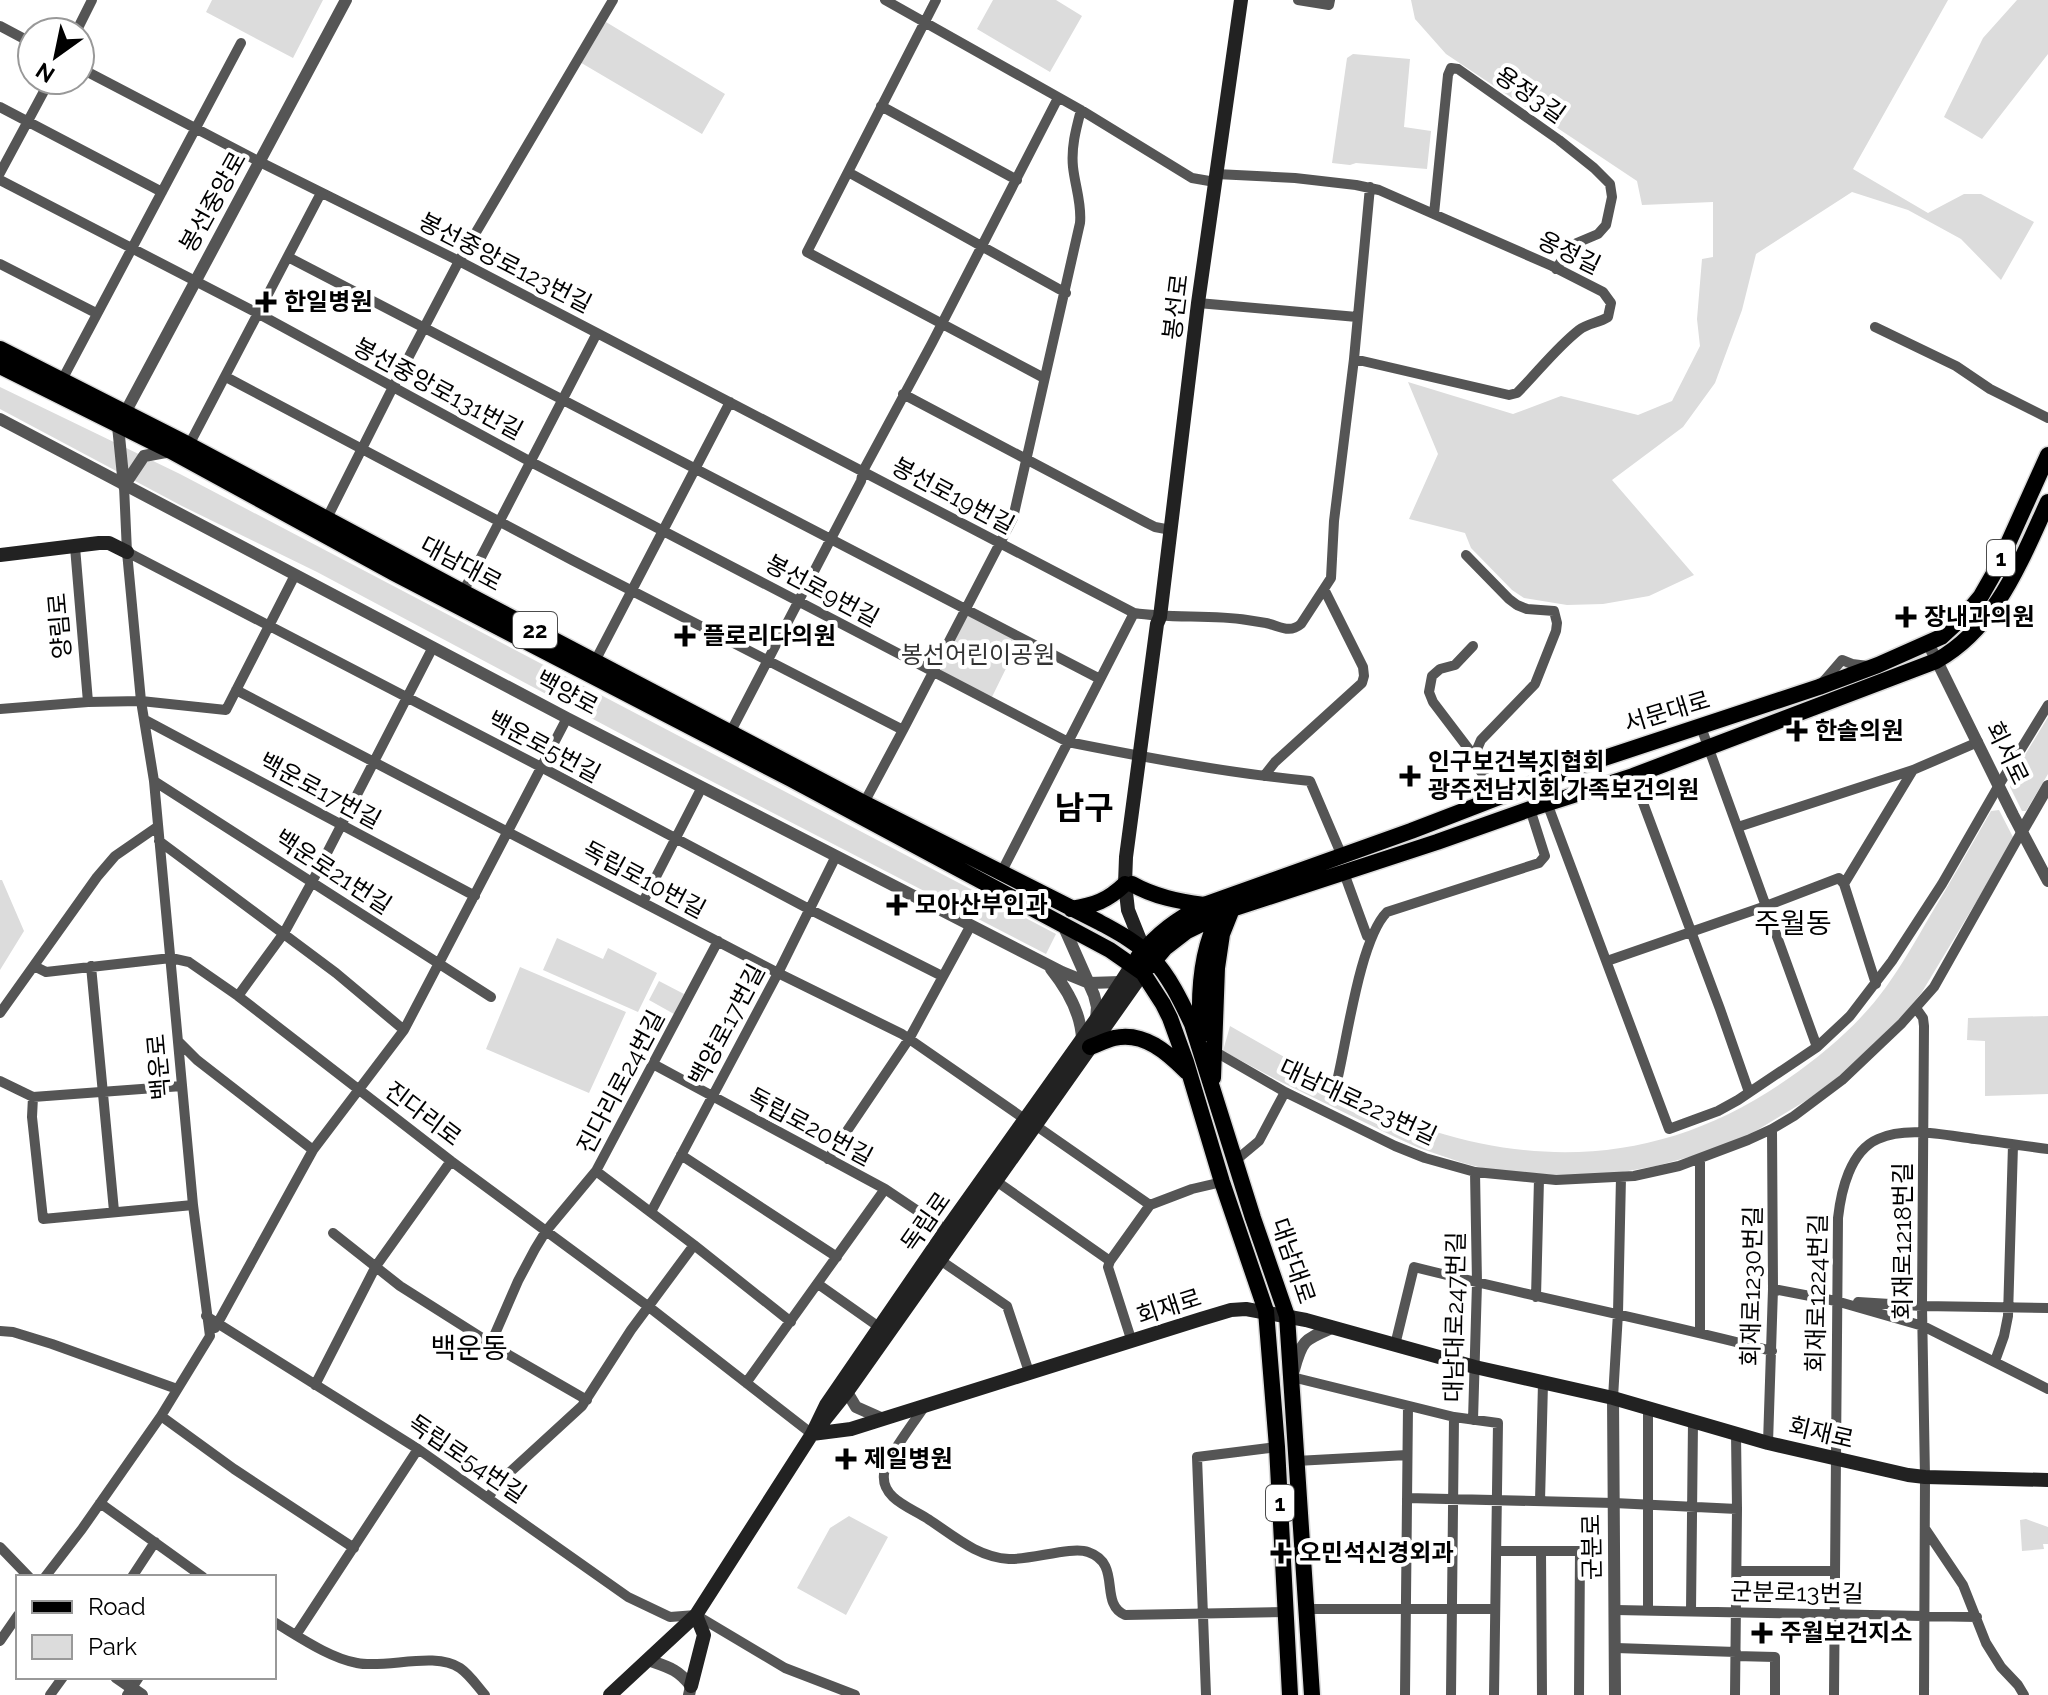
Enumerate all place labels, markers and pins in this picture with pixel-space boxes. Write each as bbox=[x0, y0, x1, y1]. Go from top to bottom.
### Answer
place label: 한일병원 bbox=[284, 287, 372, 316]
marker: 한일병원 bbox=[255, 291, 277, 313]
place label: 장내과의원 bbox=[1924, 602, 2034, 631]
marker: 장내과의원 bbox=[1895, 606, 1917, 628]
place label: 플로리다의원 bbox=[703, 621, 835, 650]
marker: 플로리다의원 bbox=[674, 625, 696, 647]
place label: 한솔의원 bbox=[1815, 716, 1903, 745]
marker: 한솔의원 bbox=[1786, 720, 1808, 742]
place label: 인구보건복지협회 광주전남지회 가족보건의원 bbox=[1428, 747, 1699, 804]
marker: 인구보건복지협회 광주전남지회 가족보건의원 bbox=[1399, 765, 1421, 787]
place label: 모아산부인과 bbox=[915, 890, 1047, 919]
marker: 모아산부인과 bbox=[886, 894, 908, 916]
place label: 제일병원 bbox=[864, 1444, 952, 1473]
marker: 제일병원 bbox=[835, 1448, 857, 1470]
place label: 오민석신경외과 bbox=[1299, 1538, 1454, 1567]
marker: 오민석신경외과 bbox=[1270, 1542, 1292, 1564]
place label: 주월보건지소 bbox=[1780, 1618, 1912, 1647]
marker: 주월보건지소 bbox=[1751, 1622, 1773, 1644]

